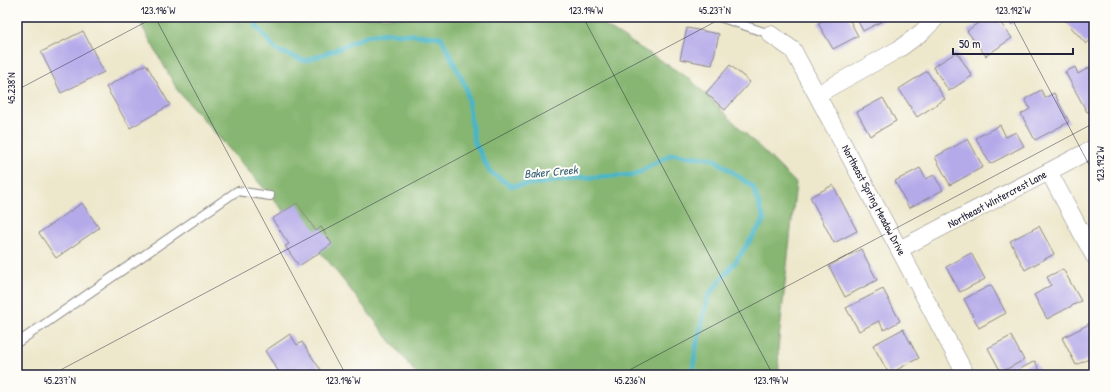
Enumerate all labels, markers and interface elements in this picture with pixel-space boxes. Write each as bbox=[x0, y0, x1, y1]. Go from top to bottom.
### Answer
text: 123.196°W bbox=[141, 4, 176, 17]
text: 123.194°W bbox=[569, 4, 604, 17]
text: 45.237°N bbox=[699, 4, 731, 17]
text: 123.192°W bbox=[995, 4, 1032, 17]
scale bar bbox=[953, 30, 1073, 56]
text: 50 m bbox=[959, 35, 980, 52]
text: 45.238°N bbox=[5, 72, 18, 104]
street label: Northeast Spring Meadow Drive bbox=[839, 142, 909, 258]
text: 123.192°W bbox=[1094, 145, 1107, 182]
water label: Baker Creek bbox=[523, 161, 579, 182]
street label: Northeast Wintercrest Lane bbox=[945, 167, 1049, 231]
text: 45.237°N bbox=[44, 374, 76, 387]
text: 123.196°W bbox=[326, 374, 361, 387]
text: 45.236°N bbox=[615, 374, 645, 387]
text: 123.194°W bbox=[754, 374, 789, 387]

